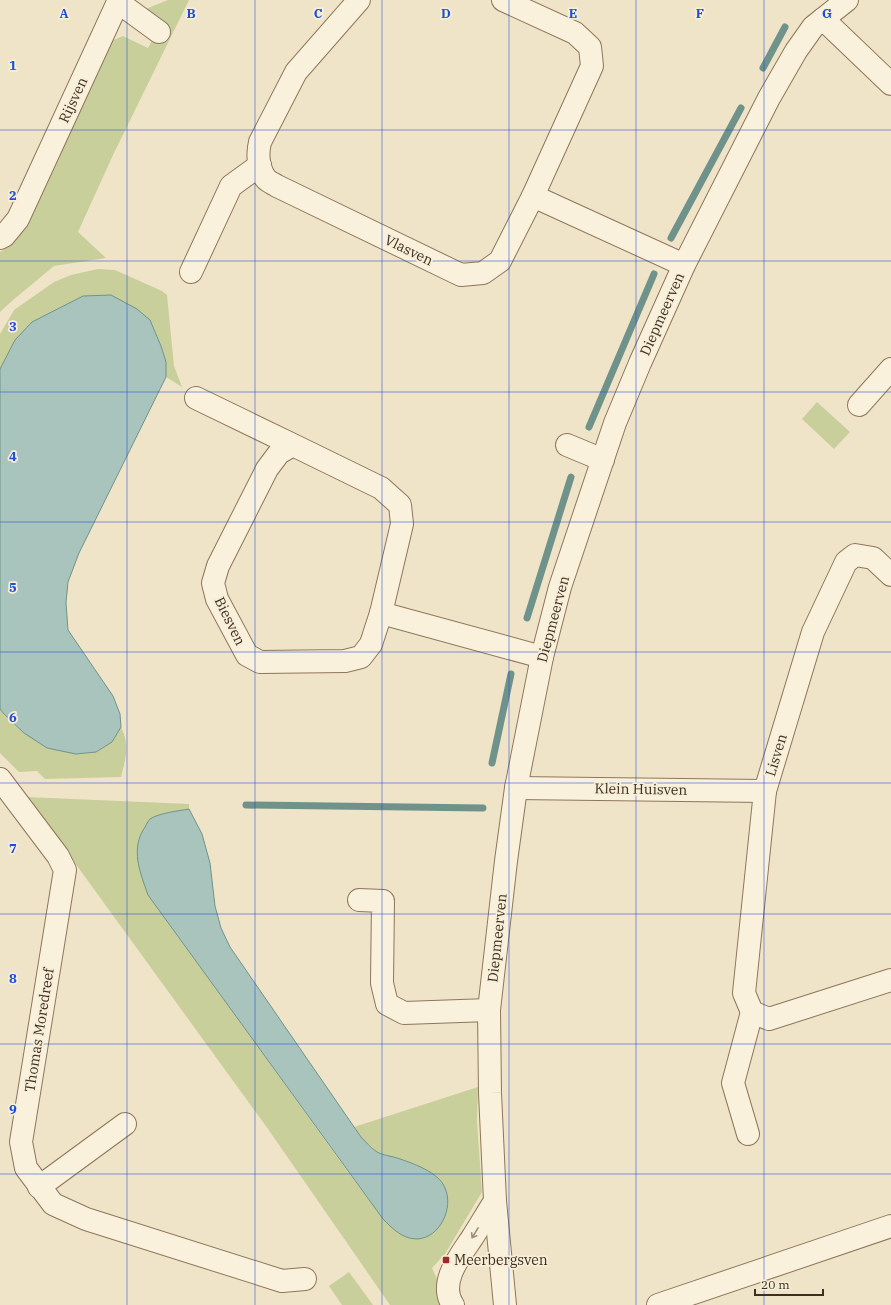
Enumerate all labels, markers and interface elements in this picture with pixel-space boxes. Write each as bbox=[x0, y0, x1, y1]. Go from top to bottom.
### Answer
text: A bbox=[59, 5, 69, 22]
text: B bbox=[186, 5, 196, 22]
text: C bbox=[314, 5, 323, 22]
text: D bbox=[441, 5, 451, 22]
text: E bbox=[569, 5, 577, 22]
text: F bbox=[696, 5, 704, 22]
text: G bbox=[822, 5, 832, 22]
text: 1 bbox=[9, 57, 17, 74]
street label: Rijsven bbox=[55, 74, 91, 126]
text: 2 bbox=[9, 187, 17, 204]
street label: Vlasven bbox=[382, 231, 436, 269]
street label: Diepmeerven bbox=[636, 270, 688, 358]
text: 3 bbox=[9, 318, 17, 335]
text: 4 bbox=[9, 448, 17, 465]
street label: Diepmeerven bbox=[533, 574, 573, 664]
text: 5 bbox=[9, 579, 17, 596]
street label: Biesven bbox=[211, 594, 249, 648]
text: 6 bbox=[9, 709, 17, 726]
street label: Lisven bbox=[761, 732, 791, 778]
street label: Klein Huisven bbox=[594, 779, 688, 799]
text: 7 bbox=[9, 840, 17, 857]
street label: Diepmeerven bbox=[483, 893, 511, 983]
street label: Thomas Moredreef bbox=[20, 966, 58, 1093]
text: 8 bbox=[9, 970, 17, 987]
text: 9 bbox=[9, 1101, 17, 1118]
one-way arrow bbox=[471, 1227, 479, 1238]
place label: Meerbergsven bbox=[454, 1251, 548, 1269]
marker: Meerbergsven bbox=[441, 1255, 451, 1265]
scale bar bbox=[755, 1271, 823, 1297]
text: 20 m bbox=[761, 1277, 790, 1292]

